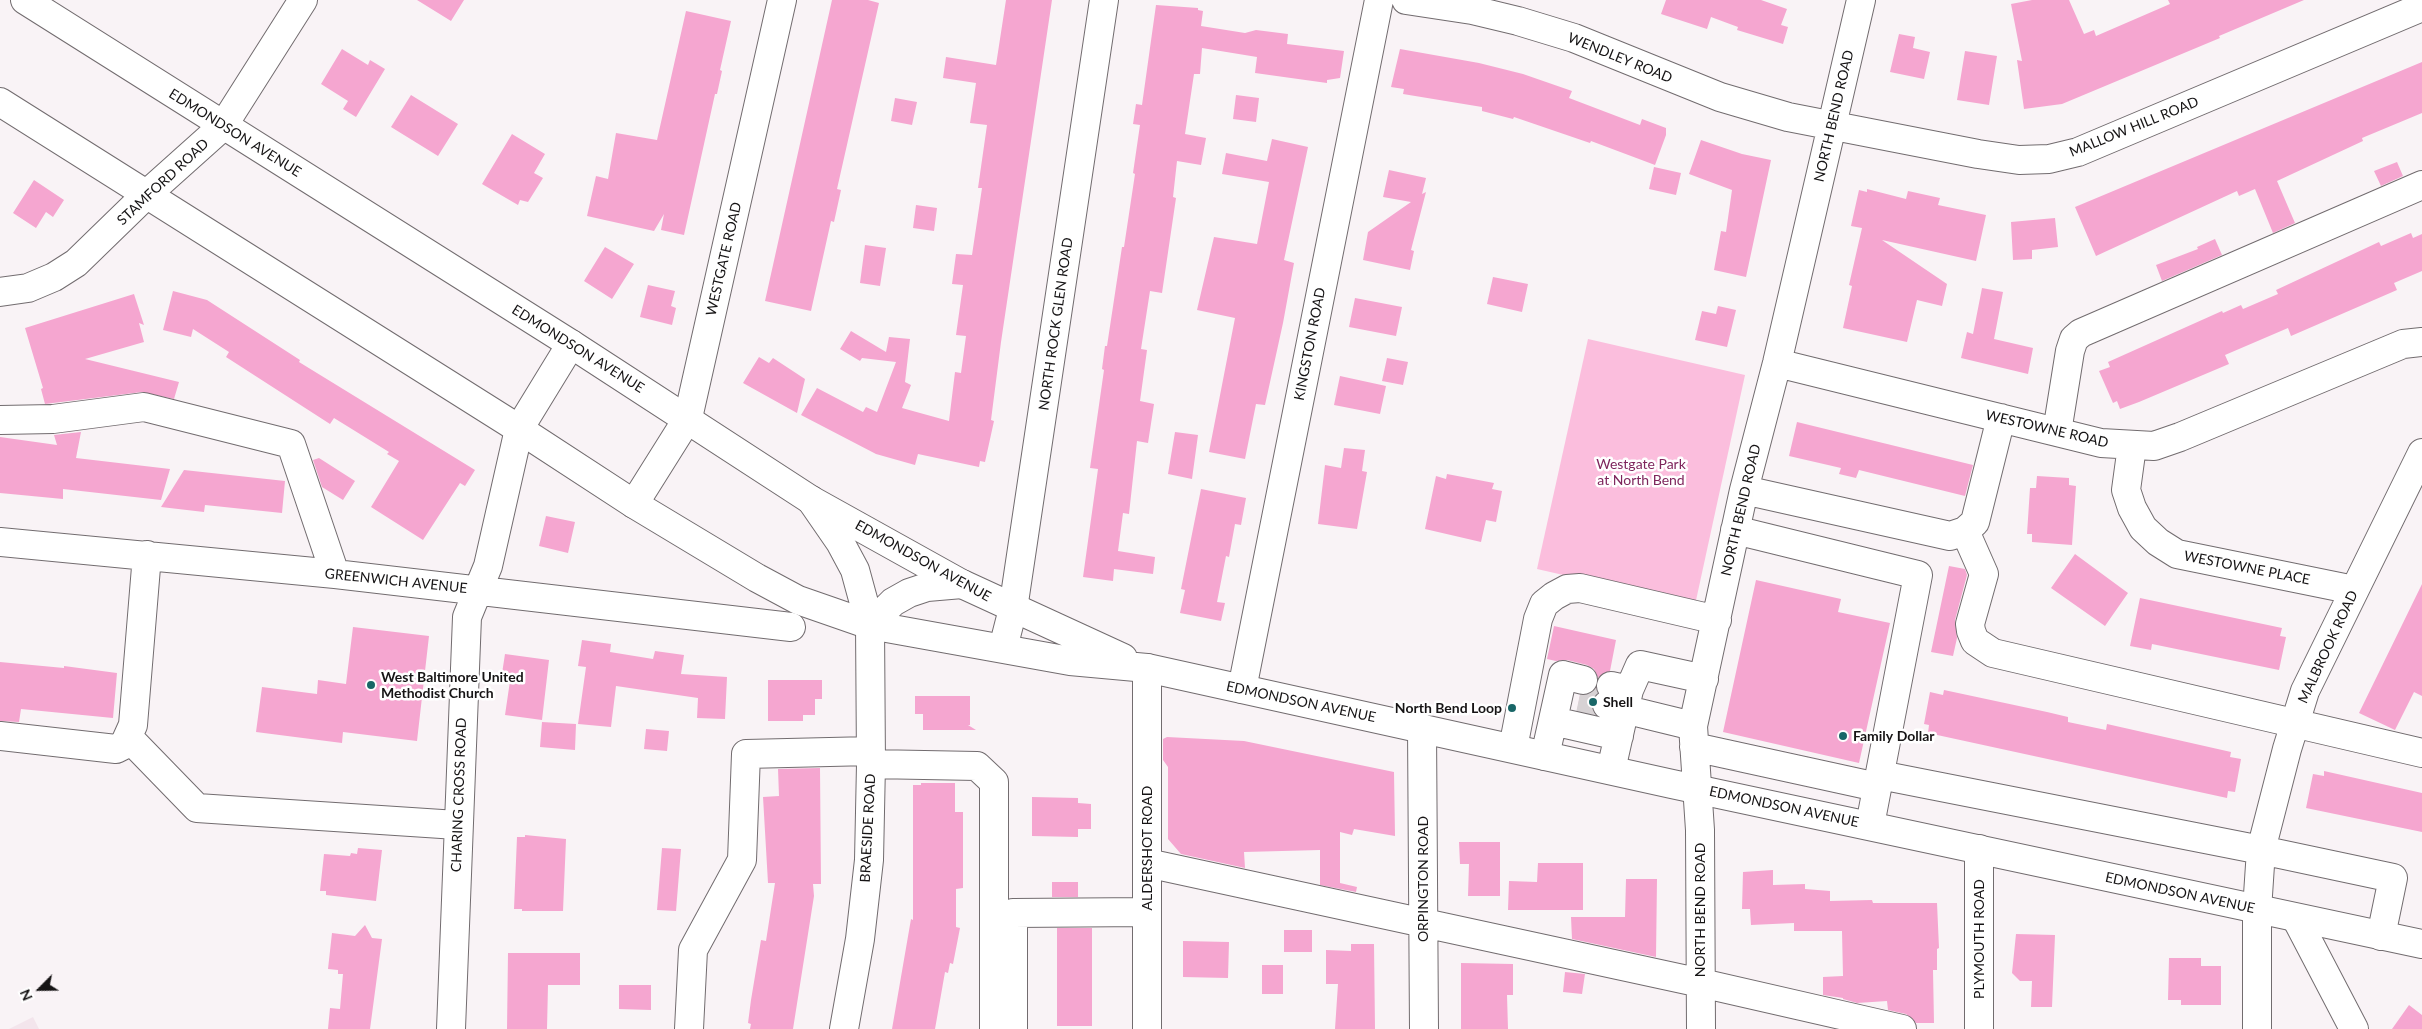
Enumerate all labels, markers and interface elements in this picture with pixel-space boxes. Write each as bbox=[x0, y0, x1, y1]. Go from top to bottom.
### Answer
street label: WENDLEY ROAD bbox=[1565, 29, 1675, 87]
street label: NORTH BEND ROAD bbox=[1811, 48, 1857, 184]
street label: EDMONDSON AVENUE bbox=[166, 85, 304, 181]
street label: MALLOW HILL ROAD bbox=[2067, 93, 2201, 161]
street label: STAMFORD ROAD bbox=[114, 135, 212, 229]
street label: WESTGATE ROAD bbox=[703, 200, 745, 318]
street label: NORTH ROCK GLEN ROAD bbox=[1036, 236, 1076, 412]
street label: KINGSTON ROAD bbox=[1291, 286, 1329, 402]
street label: EDMONDSON AVENUE bbox=[509, 301, 647, 397]
street label: WESTOWNE ROAD bbox=[1984, 407, 2110, 451]
street label: NORTH BEND ROAD bbox=[1718, 442, 1764, 578]
park label: Westgate Park at North Bend bbox=[1596, 456, 1686, 488]
street label: EDMONDSON AVENUE bbox=[852, 517, 994, 605]
street label: WESTOWNE PLACE bbox=[2182, 548, 2312, 588]
street label: GREENWICH AVENUE bbox=[324, 565, 468, 597]
street label: MALBROOK ROAD bbox=[2295, 588, 2361, 706]
place label: West Baltimore United Methodist Church bbox=[381, 669, 524, 702]
street label: EDMONDSON AVENUE bbox=[1225, 678, 1377, 726]
marker: West Baltimore United Methodist Church bbox=[365, 679, 377, 691]
place label: Shell bbox=[1603, 694, 1633, 710]
marker: Shell bbox=[1587, 696, 1599, 708]
place label: North Bend Loop bbox=[1395, 700, 1502, 716]
marker: North Bend Loop bbox=[1506, 702, 1518, 714]
street label: CHARING CROSS ROAD bbox=[448, 718, 470, 872]
place label: Family Dollar bbox=[1853, 728, 1935, 744]
marker: Family Dollar bbox=[1837, 730, 1849, 742]
street label: BRAESIDE ROAD bbox=[857, 773, 879, 883]
street label: EDMONDSON AVENUE bbox=[1708, 783, 1860, 831]
street label: ALDERSHOT ROAD bbox=[1139, 786, 1155, 910]
street label: ORPINGTON ROAD bbox=[1415, 816, 1431, 942]
street label: NORTH BEND ROAD bbox=[1692, 843, 1708, 977]
street label: EDMONDSON AVENUE bbox=[2104, 869, 2256, 917]
street label: PLYMOUTH ROAD bbox=[1971, 879, 1987, 999]
north arrow bbox=[15, 964, 65, 1014]
text: N bbox=[16, 987, 36, 1003]

